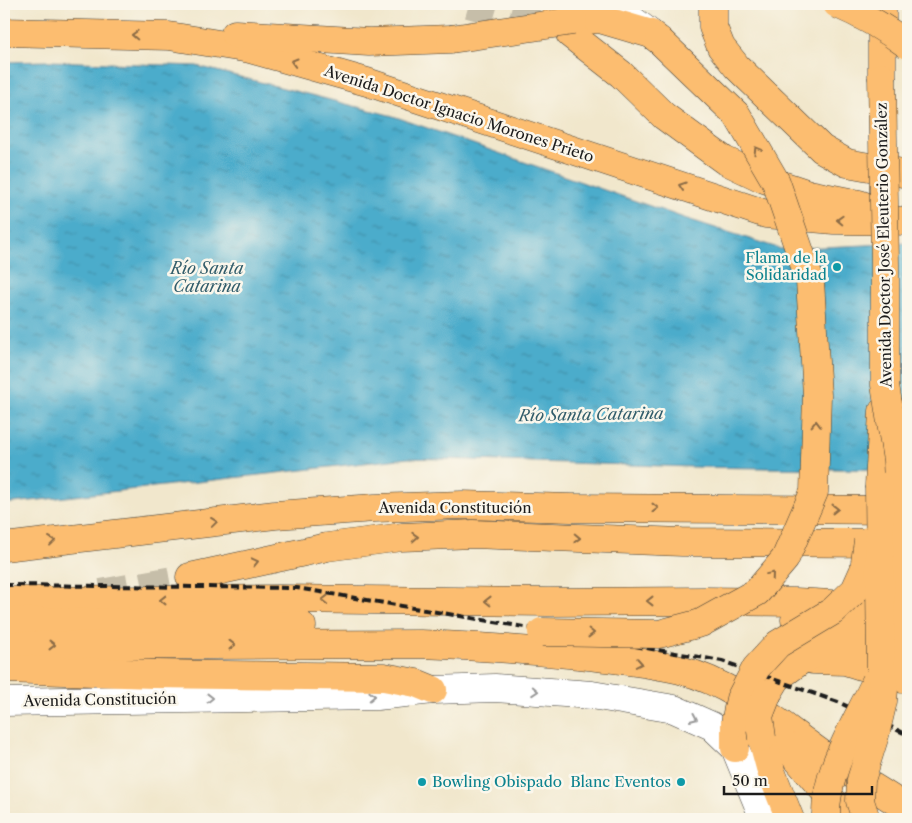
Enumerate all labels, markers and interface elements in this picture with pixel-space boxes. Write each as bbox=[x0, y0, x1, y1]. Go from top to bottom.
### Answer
one-way arrow bbox=[130, 30, 138, 40]
one-way arrow bbox=[290, 57, 299, 68]
street label: Avenida Doctor Ignacio Morones Prieto bbox=[321, 61, 596, 166]
street label: Avenida Doctor José Eleuterio González bbox=[872, 102, 896, 389]
one-way arrow bbox=[754, 146, 764, 155]
one-way arrow bbox=[678, 182, 687, 192]
one-way arrow bbox=[836, 215, 844, 225]
place label: Flama de la Solidaridad bbox=[745, 248, 827, 284]
water label: Río Santa Catarina bbox=[169, 258, 244, 296]
marker: Flama de la Solidaridad bbox=[831, 261, 843, 273]
water label: Río Santa Catarina bbox=[516, 403, 664, 425]
one-way arrow bbox=[811, 420, 821, 428]
street label: Avenida Constitución bbox=[377, 498, 532, 517]
one-way arrow bbox=[652, 503, 660, 513]
one-way arrow bbox=[832, 504, 840, 515]
one-way arrow bbox=[210, 517, 218, 528]
one-way arrow bbox=[411, 531, 419, 542]
one-way arrow bbox=[574, 533, 582, 543]
one-way arrow bbox=[48, 536, 56, 547]
one-way arrow bbox=[250, 557, 259, 568]
one-way arrow bbox=[765, 572, 774, 581]
one-way arrow bbox=[158, 595, 166, 605]
one-way arrow bbox=[321, 595, 328, 605]
one-way arrow bbox=[483, 596, 491, 606]
one-way arrow bbox=[646, 596, 654, 606]
one-way arrow bbox=[588, 628, 595, 638]
one-way arrow bbox=[49, 640, 57, 650]
one-way arrow bbox=[229, 640, 237, 650]
one-way arrow bbox=[635, 657, 643, 667]
one-way arrow bbox=[531, 685, 539, 696]
street label: Avenida Constitución bbox=[22, 689, 177, 710]
one-way arrow bbox=[369, 690, 377, 701]
one-way arrow bbox=[206, 693, 214, 703]
one-way arrow bbox=[689, 712, 698, 723]
scale bar bbox=[724, 763, 872, 795]
text: 50 m bbox=[732, 771, 768, 790]
place label: Bowling Obispado bbox=[432, 772, 562, 791]
place label: Blanc Eventos bbox=[570, 772, 671, 791]
marker: Bowling Obispado bbox=[416, 776, 428, 788]
marker: Blanc Eventos bbox=[675, 776, 687, 788]

